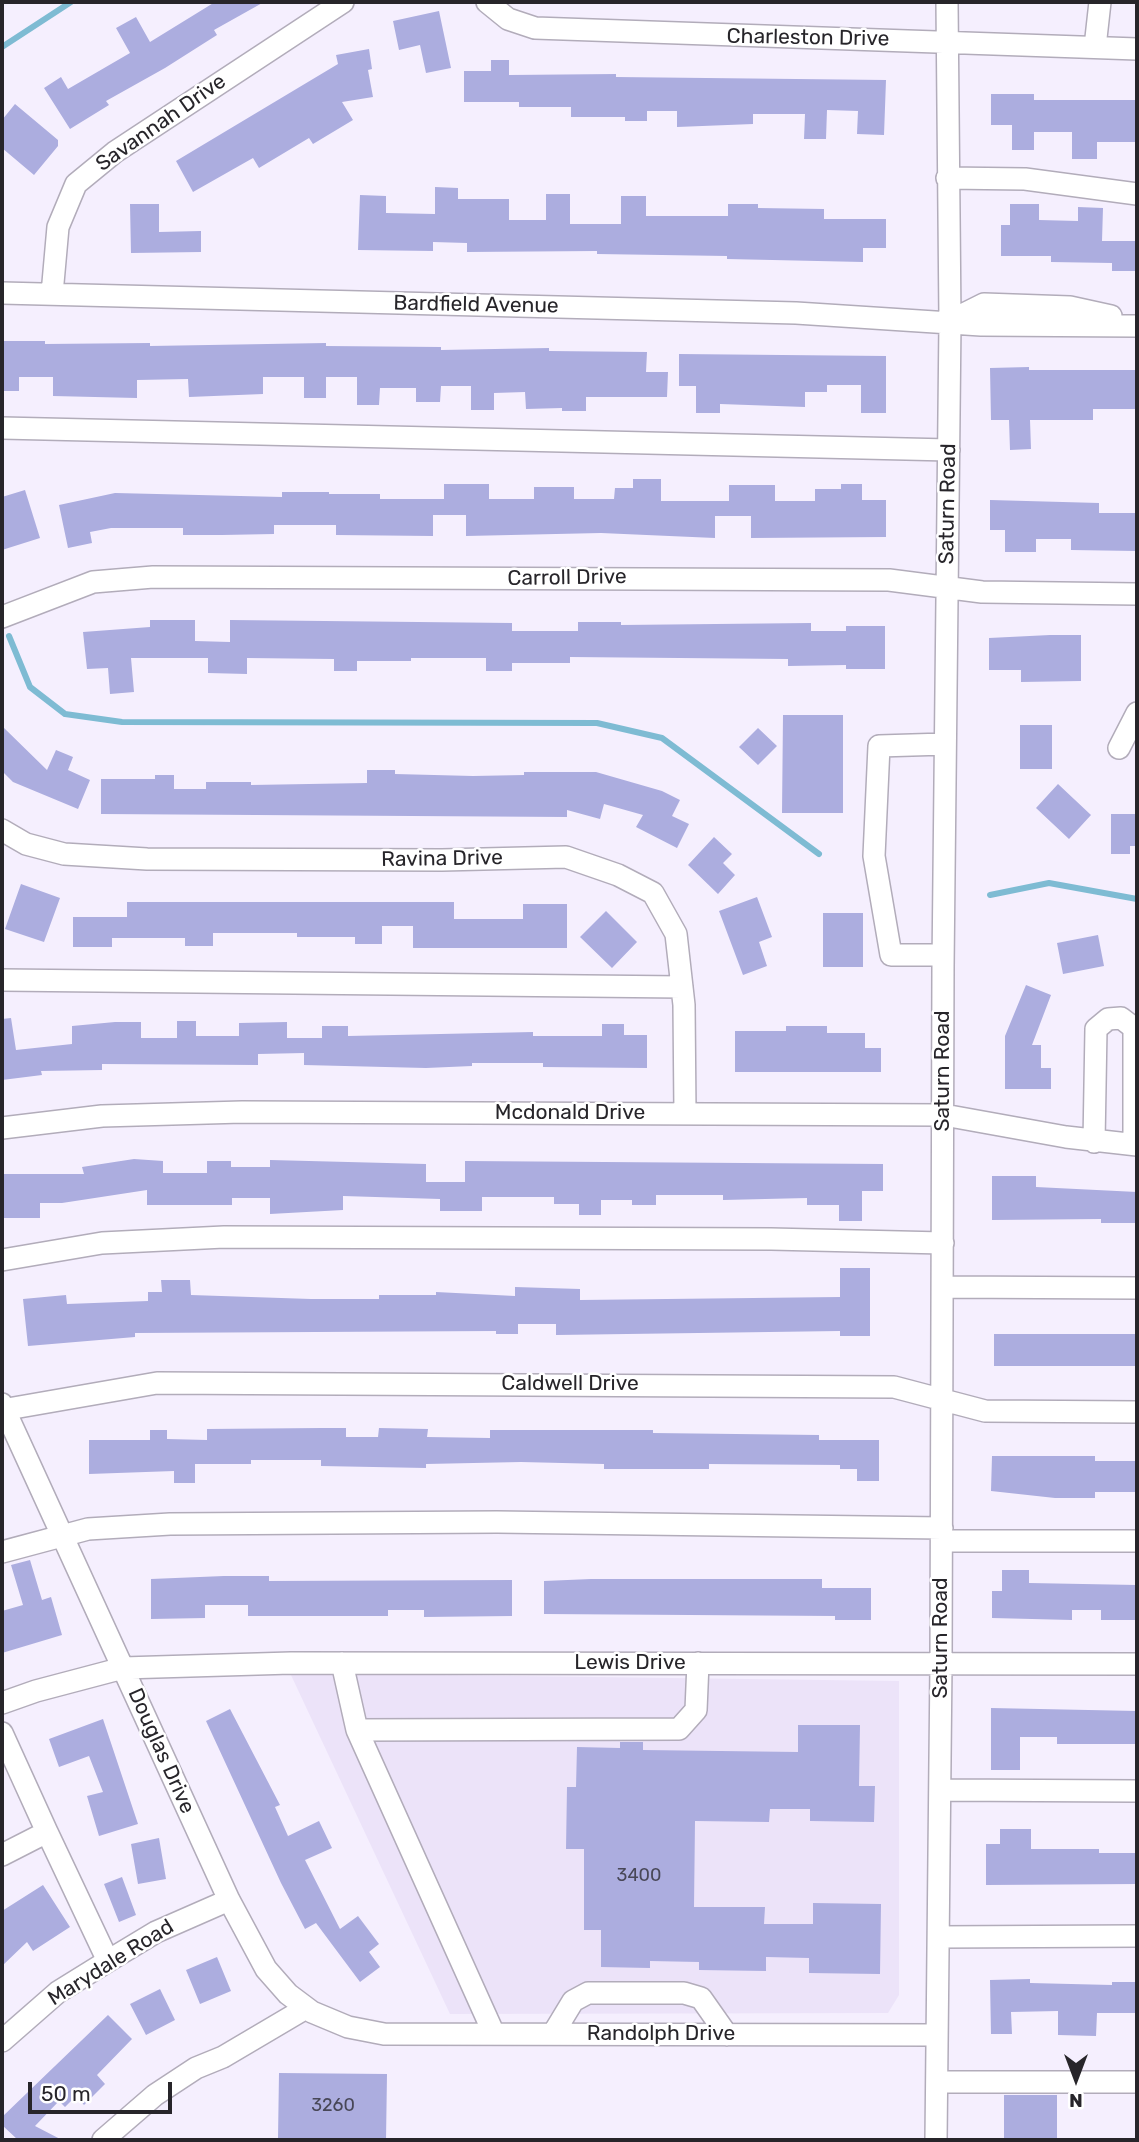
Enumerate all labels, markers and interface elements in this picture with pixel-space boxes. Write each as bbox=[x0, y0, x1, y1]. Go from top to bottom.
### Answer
street label: Charleston Drive bbox=[727, 24, 889, 52]
street label: Savannah Drive bbox=[91, 69, 231, 177]
street label: Bardfield Avenue bbox=[393, 291, 559, 319]
street label: Saturn Road bbox=[934, 443, 962, 565]
street label: Carroll Drive bbox=[507, 564, 627, 592]
street label: Ravina Drive bbox=[381, 845, 503, 873]
street label: Saturn Road bbox=[930, 1010, 956, 1132]
street label: Mcdonald Drive bbox=[495, 1100, 645, 1126]
street label: Caldwell Drive bbox=[501, 1371, 639, 1397]
street label: Saturn Road bbox=[928, 1577, 954, 1699]
street label: Lewis Drive bbox=[574, 1650, 686, 1676]
street label: Douglas Drive bbox=[122, 1684, 200, 1818]
house number: 3400 bbox=[617, 1865, 661, 1887]
street label: Marydale Road bbox=[44, 1914, 178, 2012]
street label: Randolph Drive bbox=[587, 2021, 735, 2047]
north arrow bbox=[1041, 2044, 1111, 2114]
scale bar bbox=[32, 2068, 175, 2112]
text: 50 m bbox=[41, 2081, 91, 2106]
text: N bbox=[1069, 2089, 1083, 2112]
house number: 3260 bbox=[311, 2095, 355, 2117]

